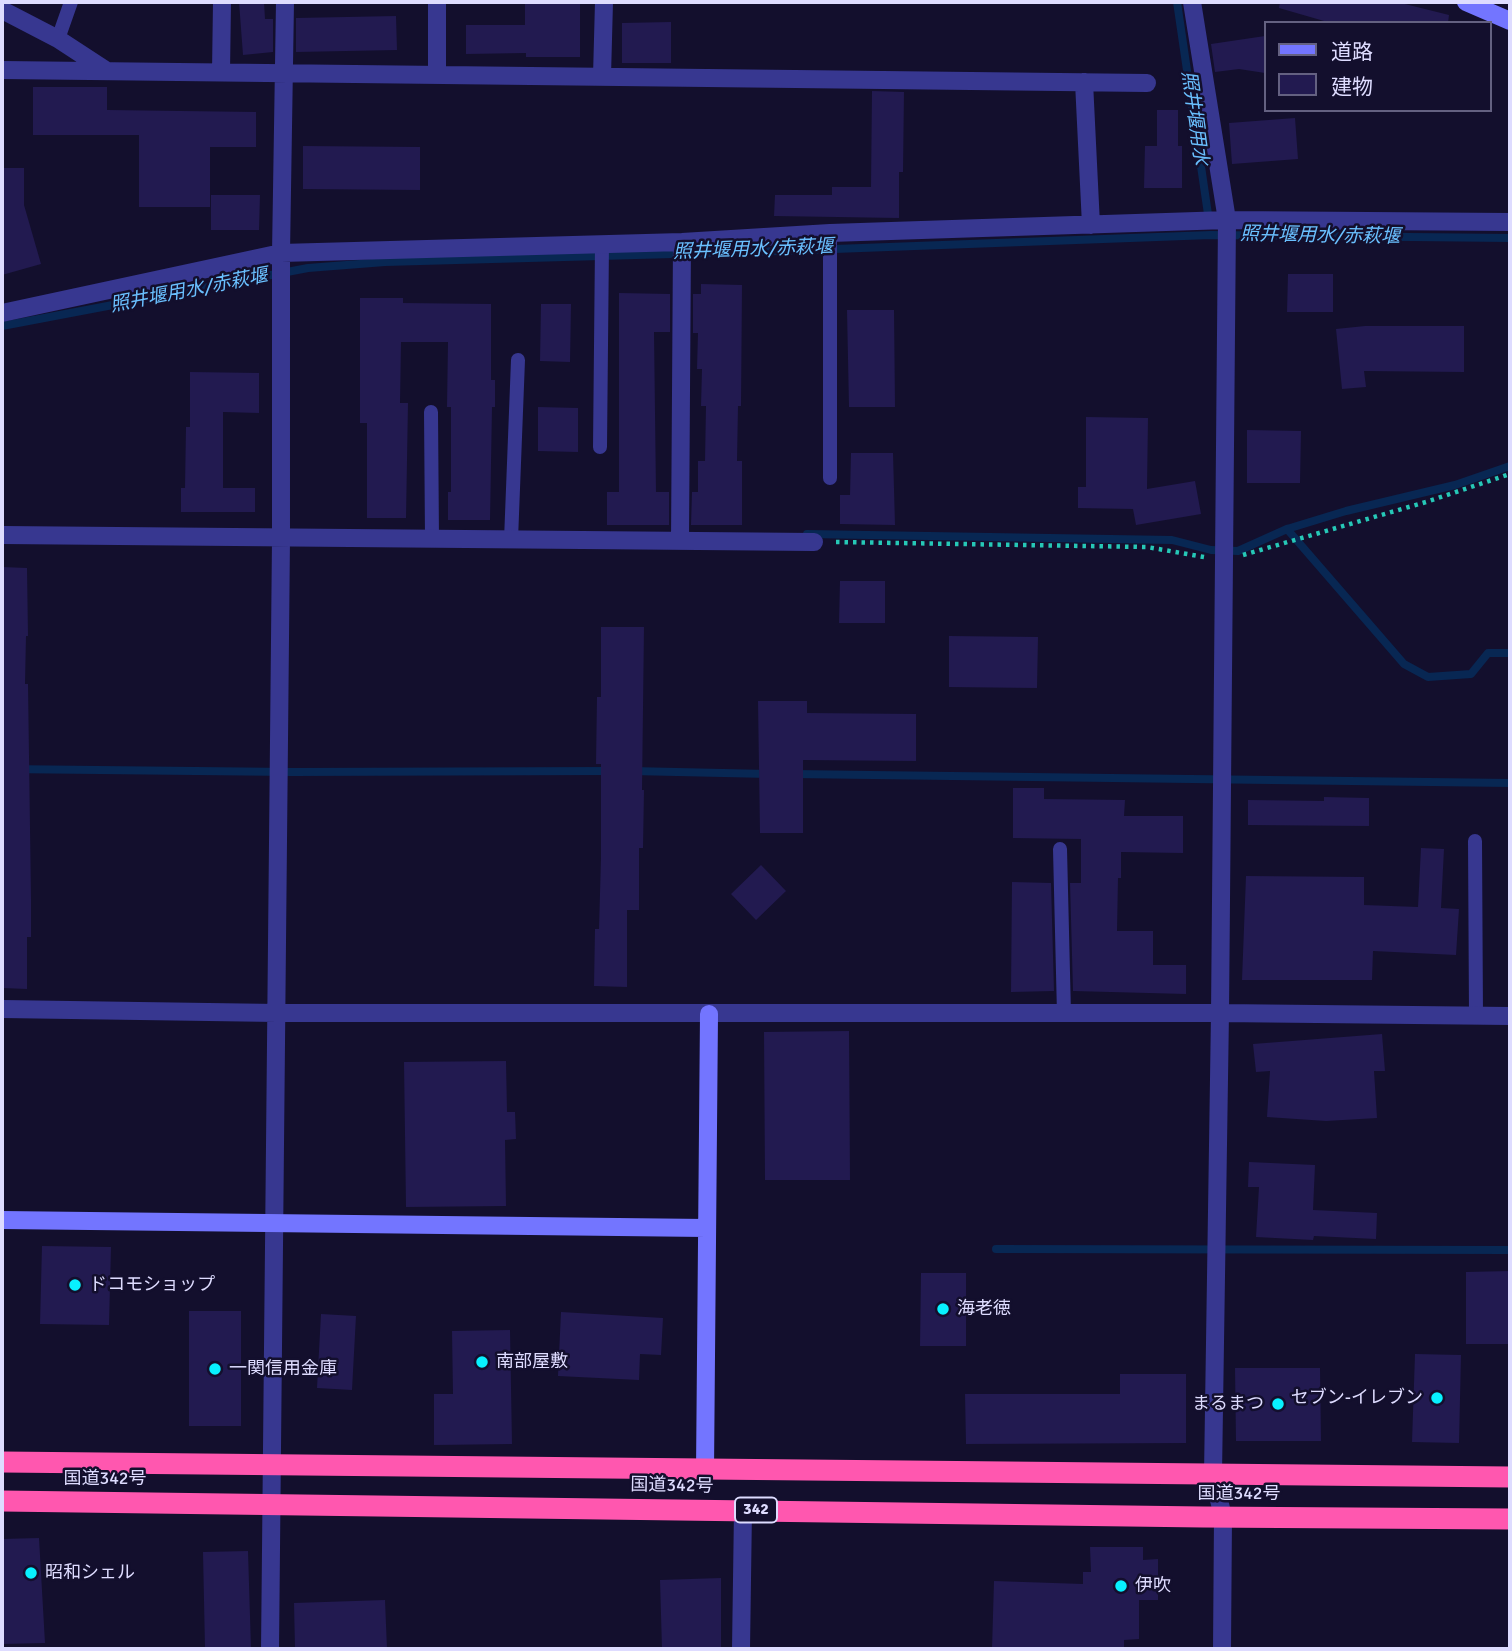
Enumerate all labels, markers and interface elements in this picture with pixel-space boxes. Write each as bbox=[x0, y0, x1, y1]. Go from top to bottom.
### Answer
legend bbox=[1264, 21, 1491, 112]
text: 道路 bbox=[1331, 39, 1373, 65]
water label: 照井堰用水 bbox=[1176, 69, 1212, 167]
text: 建物 bbox=[1331, 74, 1373, 100]
water label: 照井堰用水/赤萩堰 bbox=[1240, 223, 1400, 249]
water label: 照井堰用水/赤萩堰 bbox=[673, 236, 833, 264]
water label: 照井堰用水/赤萩堰 bbox=[108, 265, 270, 317]
place label: ドコモショップ bbox=[89, 1274, 215, 1296]
marker: ドコモショップ bbox=[67, 1277, 83, 1293]
place label: 海老徳 bbox=[957, 1298, 1011, 1320]
marker: 海老徳 bbox=[935, 1301, 951, 1317]
place label: 南部屋敷 bbox=[496, 1351, 568, 1373]
marker: 南部屋敷 bbox=[474, 1354, 490, 1370]
place label: 一関信用金庫 bbox=[229, 1358, 337, 1380]
marker: 一関信用金庫 bbox=[207, 1361, 223, 1377]
place label: セブン-イレブン bbox=[1291, 1387, 1423, 1409]
marker: セブン-イレブン bbox=[1429, 1390, 1445, 1406]
place label: まるまつ bbox=[1192, 1393, 1264, 1415]
marker: まるまつ bbox=[1270, 1396, 1286, 1412]
street label: 国道342号 bbox=[63, 1468, 147, 1490]
street label: 国道342号 bbox=[630, 1474, 714, 1498]
street label: 国道342号 bbox=[1197, 1483, 1281, 1505]
road number: 342 bbox=[735, 1498, 777, 1522]
place label: 昭和シェル bbox=[45, 1562, 135, 1584]
marker: 昭和シェル bbox=[23, 1565, 39, 1581]
place label: 伊吹 bbox=[1135, 1575, 1171, 1597]
marker: 伊吹 bbox=[1113, 1578, 1129, 1594]

